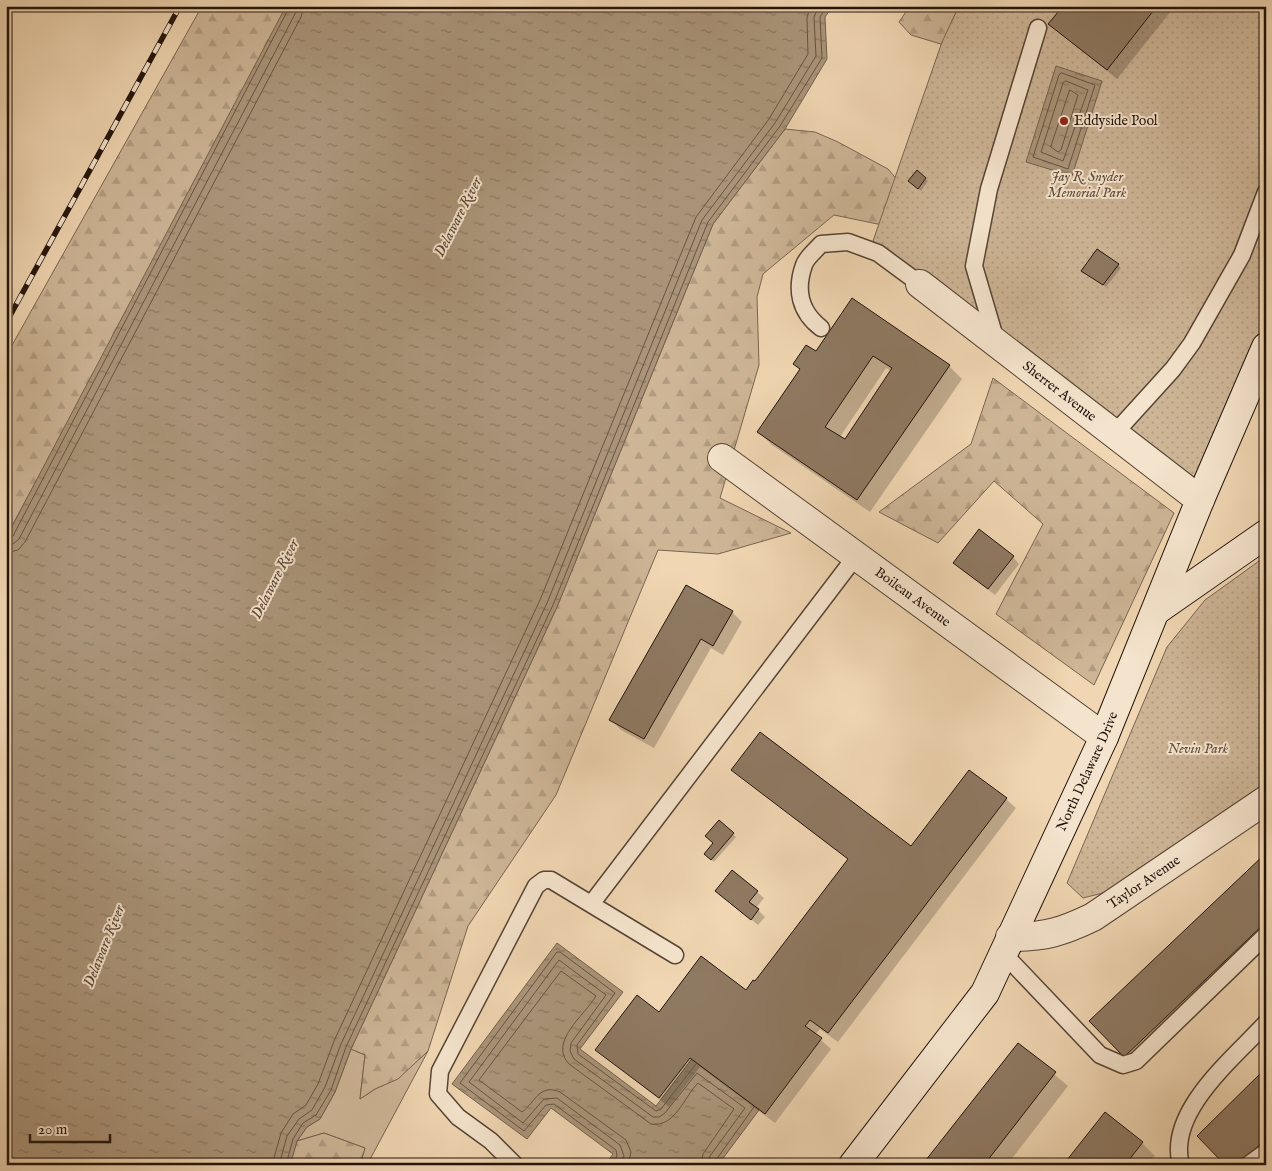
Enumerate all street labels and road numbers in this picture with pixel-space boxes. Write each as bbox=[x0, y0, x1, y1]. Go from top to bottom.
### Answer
street label: Sherrer Avenue bbox=[1019, 357, 1100, 426]
street label: Boileau Avenue bbox=[871, 563, 955, 631]
street label: North Delaware Drive bbox=[1052, 708, 1123, 834]
street label: Taylor Avenue bbox=[1104, 851, 1184, 913]

